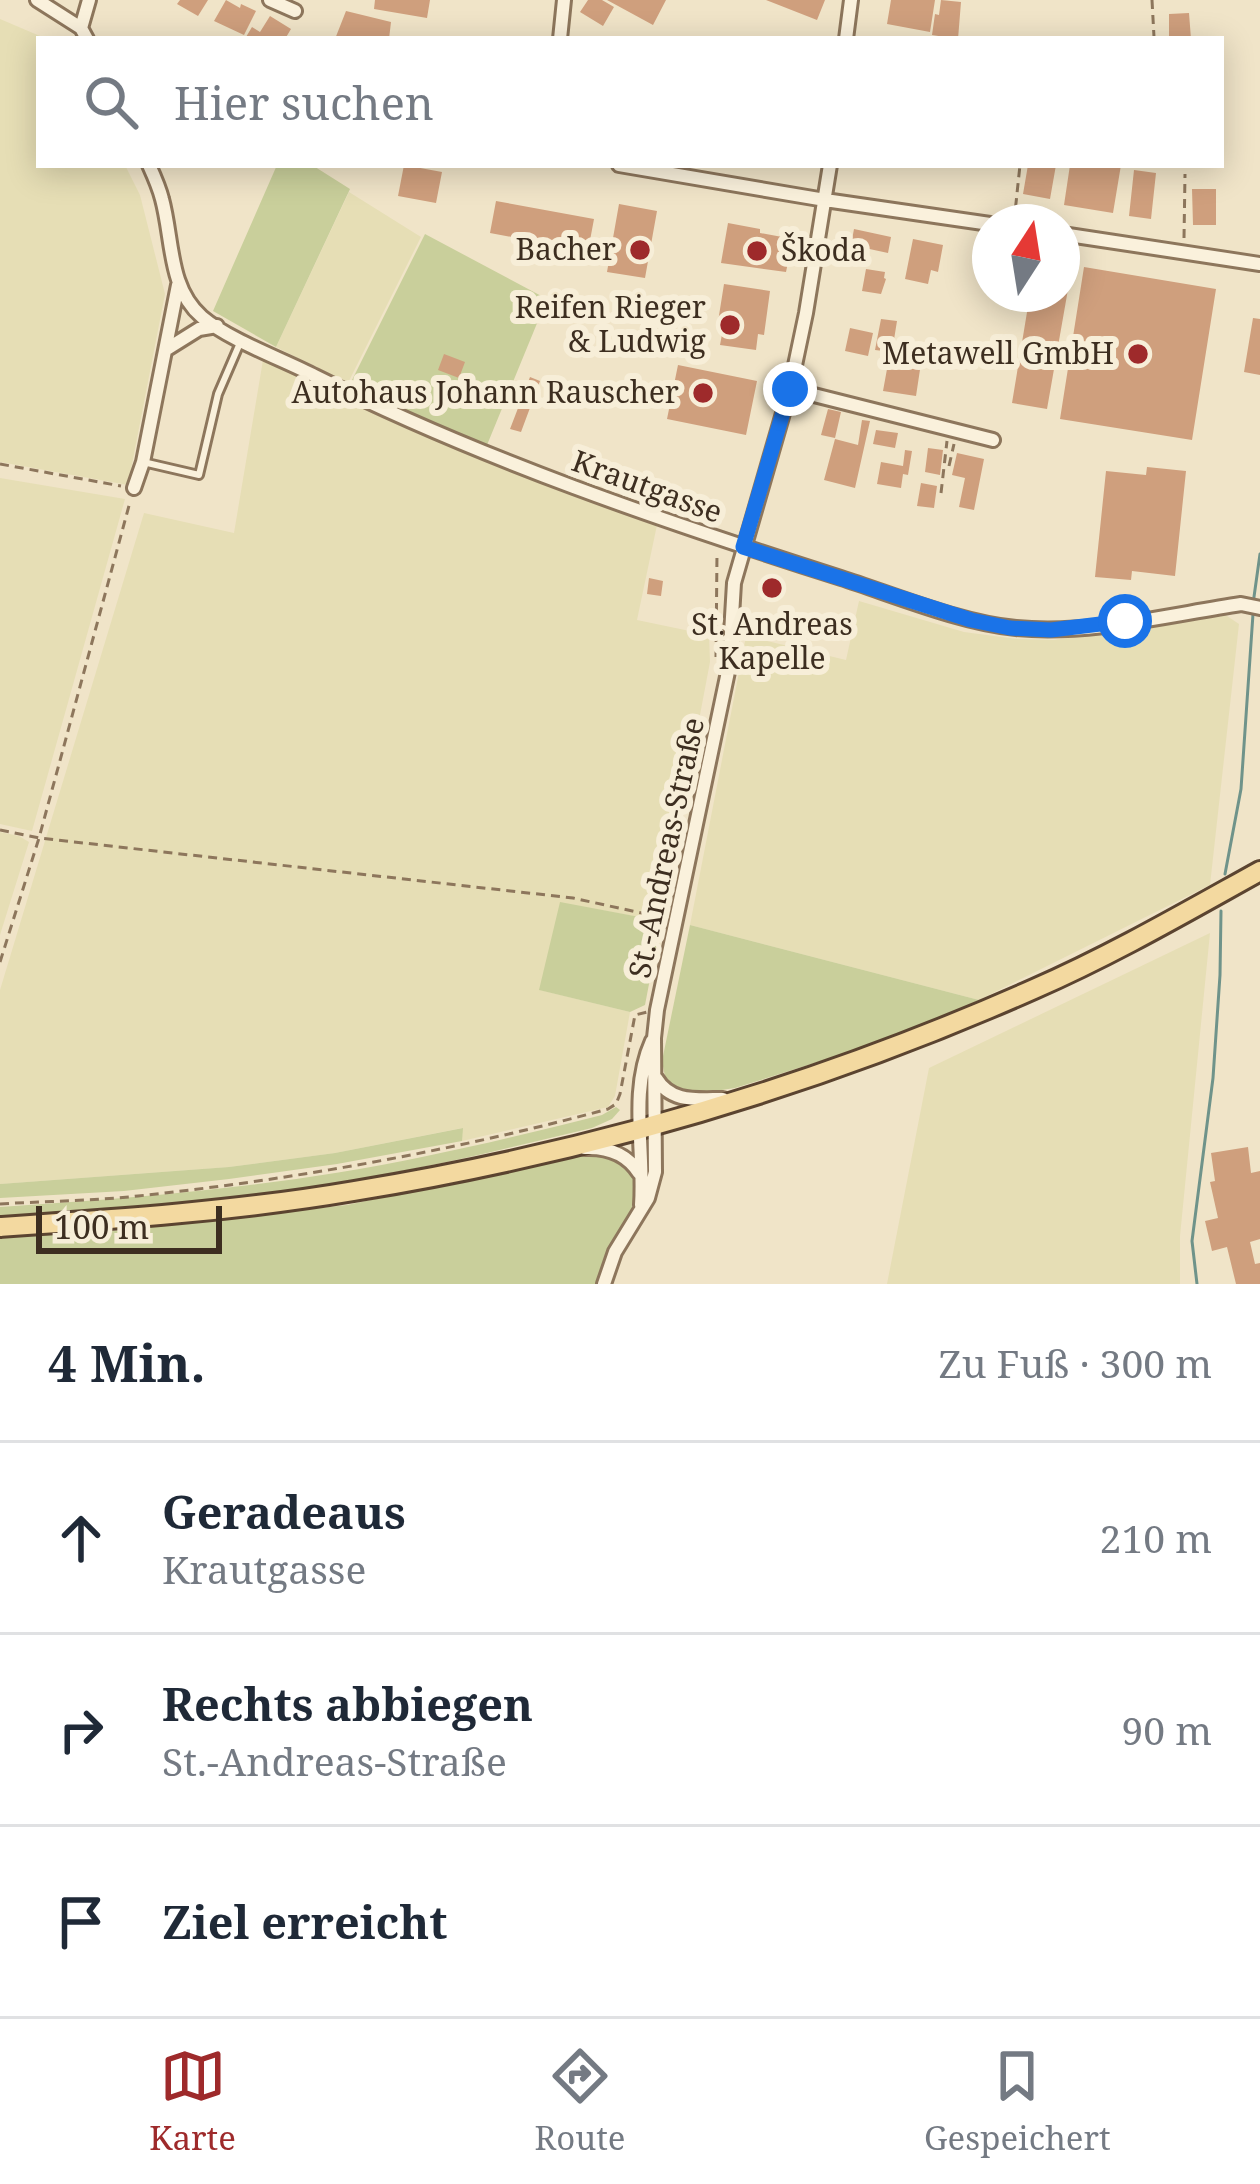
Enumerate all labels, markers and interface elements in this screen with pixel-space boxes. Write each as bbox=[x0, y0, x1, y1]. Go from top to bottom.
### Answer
search box bbox=[36, 36, 1224, 168]
icon: search bbox=[78, 69, 144, 135]
text: Hier suchen bbox=[174, 72, 434, 133]
north arrow bbox=[972, 204, 1080, 312]
place label: Bacher bbox=[516, 228, 616, 269]
place label: Škoda bbox=[781, 229, 867, 270]
marker: Bacher bbox=[627, 237, 653, 263]
marker: Škoda bbox=[744, 238, 770, 264]
place label: Reifen Rieger & Ludwig bbox=[515, 286, 706, 361]
marker: Reifen Rieger & Ludwig bbox=[717, 312, 743, 338]
place label: Metawell GmbH bbox=[882, 332, 1114, 373]
marker: Metawell GmbH bbox=[1125, 341, 1151, 367]
route end bbox=[763, 362, 817, 416]
place label: Autohaus Johann Rauscher bbox=[292, 371, 679, 412]
marker: Autohaus Johann Rauscher bbox=[690, 380, 716, 406]
street label: Krautgasse bbox=[567, 439, 728, 532]
marker: St. Andreas Kapelle bbox=[759, 575, 785, 601]
route start bbox=[1098, 594, 1152, 648]
place label: St. Andreas Kapelle bbox=[691, 603, 853, 678]
street label: St.-Andreas-Straße bbox=[618, 714, 713, 982]
scale bar bbox=[36, 1200, 222, 1253]
text: 100 m bbox=[54, 1204, 149, 1249]
text: 4 Min. bbox=[48, 1327, 206, 1397]
text: Zu Fuß · 300 m bbox=[939, 1336, 1212, 1389]
text: Geradeaus bbox=[162, 1481, 406, 1542]
icon: ahead bbox=[48, 1505, 114, 1571]
text: 210 m bbox=[1100, 1511, 1212, 1564]
text: Krautgasse bbox=[162, 1542, 366, 1595]
text: Rechts abbiegen bbox=[162, 1673, 533, 1734]
icon: right bbox=[48, 1697, 114, 1763]
text: 90 m bbox=[1121, 1703, 1212, 1756]
text: St.-Andreas-Straße bbox=[162, 1734, 507, 1787]
icon: arrive bbox=[48, 1889, 114, 1955]
text: Ziel erreicht bbox=[162, 1891, 447, 1952]
tab: Karte bbox=[149, 2043, 236, 2160]
tab: Route bbox=[534, 2043, 625, 2160]
tab: Gespeichert bbox=[924, 2043, 1111, 2160]

